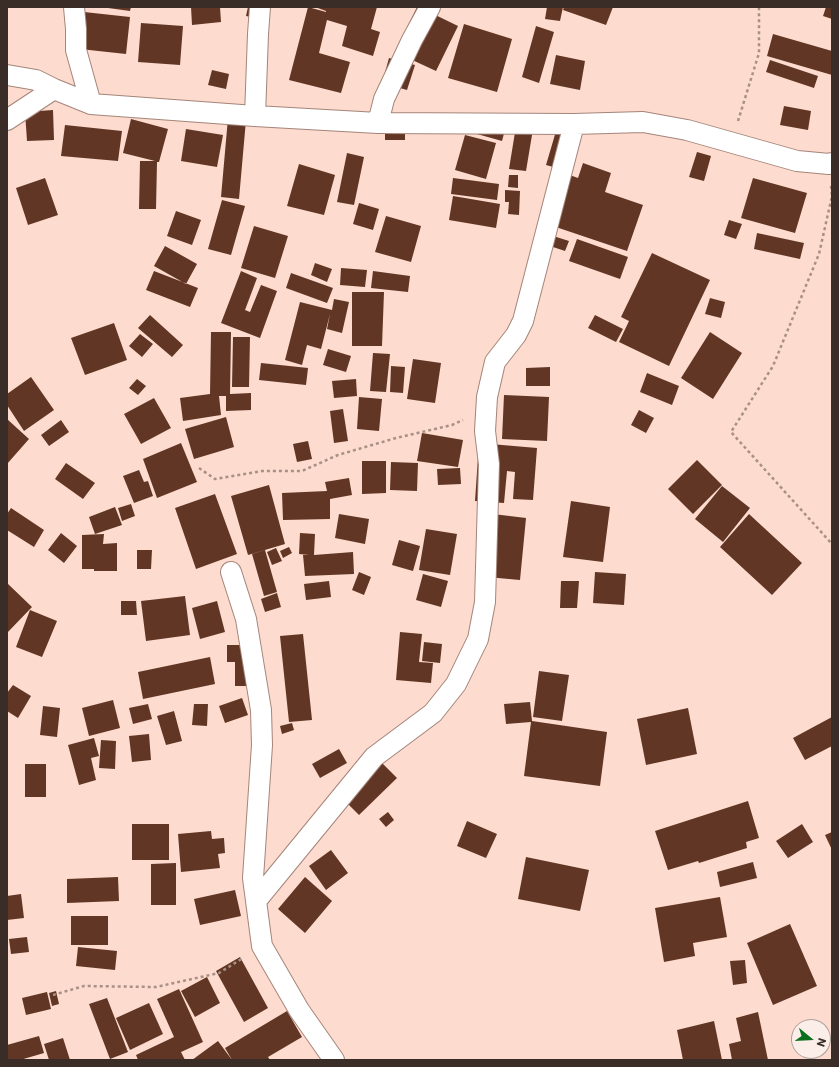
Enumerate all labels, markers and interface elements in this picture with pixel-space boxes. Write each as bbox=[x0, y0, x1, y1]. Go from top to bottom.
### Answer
north arrow bbox=[791, 1019, 831, 1059]
text: N bbox=[814, 1037, 829, 1048]

